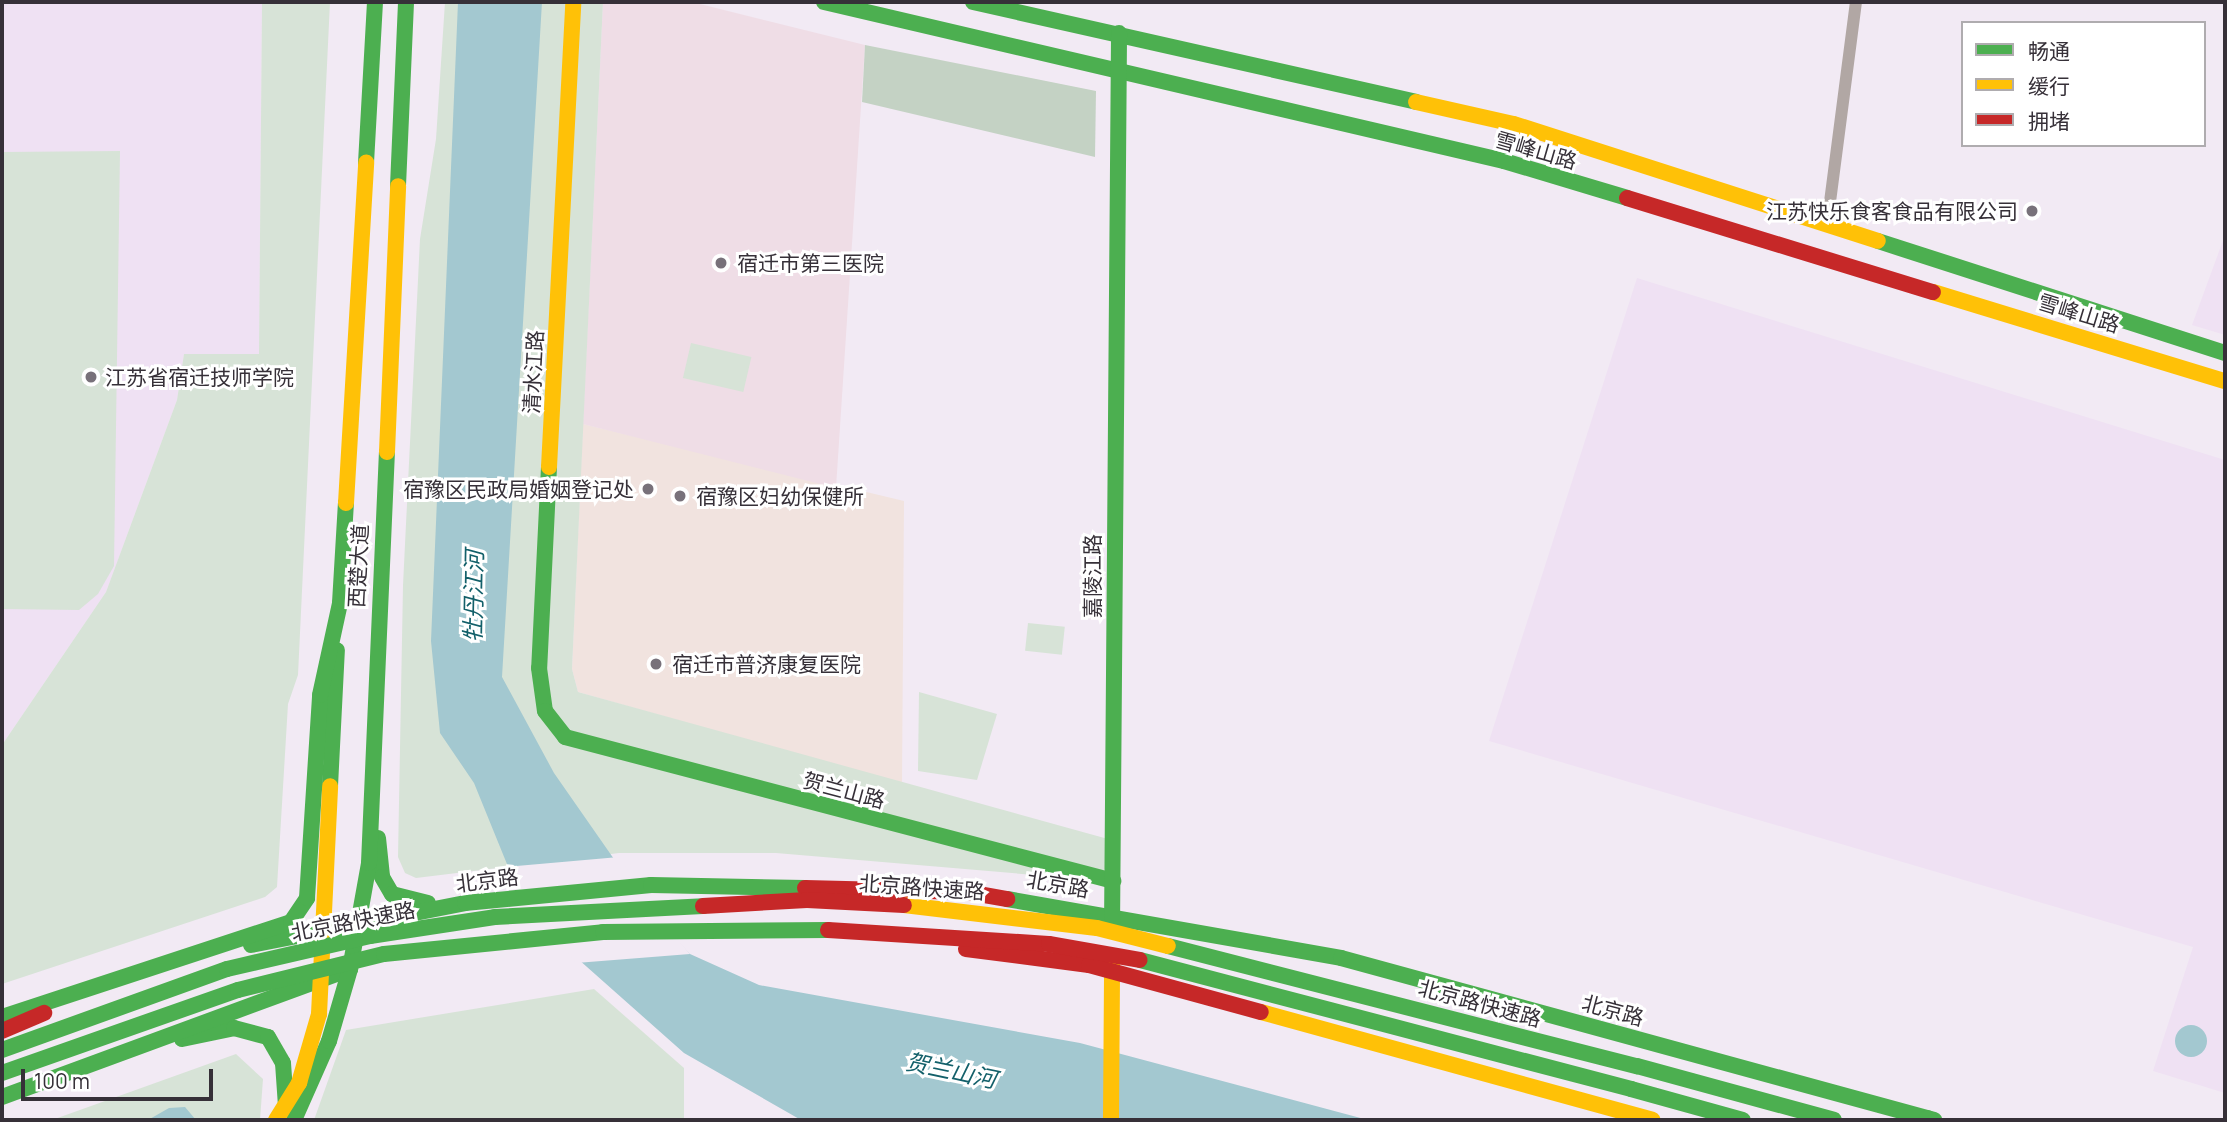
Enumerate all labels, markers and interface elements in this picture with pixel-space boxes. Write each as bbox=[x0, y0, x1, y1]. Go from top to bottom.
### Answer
legend bbox=[1961, 21, 2206, 147]
text: 畅通 bbox=[2028, 37, 2070, 65]
text: 缓行 bbox=[2028, 72, 2070, 100]
text: 拥堵 bbox=[2028, 107, 2070, 135]
street label: 雪峰山路 bbox=[1492, 126, 1580, 174]
place label: 江苏快乐食客食品有限公司 bbox=[1766, 198, 2018, 224]
marker: 江苏快乐食客食品有限公司 bbox=[2024, 203, 2040, 219]
place label: 宿迁市第三医院 bbox=[737, 250, 884, 276]
marker: 宿迁市第三医院 bbox=[711, 253, 731, 273]
street label: 雪峰山路 bbox=[2035, 289, 2123, 337]
street label: 清水江路 bbox=[518, 329, 548, 415]
place label: 江苏省宿迁技师学院 bbox=[105, 364, 294, 390]
marker: 江苏省宿迁技师学院 bbox=[83, 369, 99, 385]
place label: 宿豫区民政局婚姻登记处 bbox=[403, 476, 634, 502]
marker: 宿豫区民政局婚姻登记处 bbox=[640, 481, 656, 497]
place label: 宿豫区妇幼保健所 bbox=[696, 483, 864, 509]
marker: 宿豫区妇幼保健所 bbox=[670, 486, 690, 506]
street label: 西楚大道 bbox=[343, 523, 373, 609]
street label: 嘉陵江路 bbox=[1079, 534, 1105, 618]
water label: 牡丹江河 bbox=[458, 550, 488, 642]
place label: 宿迁市普济康复医院 bbox=[672, 651, 861, 677]
marker: 宿迁市普济康复医院 bbox=[646, 654, 666, 674]
street label: 贺兰山路 bbox=[800, 767, 888, 813]
street label: 北京路 bbox=[454, 864, 520, 896]
street label: 北京路 bbox=[1025, 866, 1091, 902]
street label: 北京路快速路 bbox=[858, 870, 986, 904]
street label: 北京路快速路 bbox=[289, 897, 417, 945]
street label: 北京路快速路 bbox=[1416, 975, 1544, 1031]
street label: 北京路 bbox=[1579, 990, 1647, 1030]
water label: 贺兰山河 bbox=[903, 1047, 999, 1093]
scale bar bbox=[24, 1056, 217, 1100]
text: 100 m bbox=[34, 1067, 90, 1095]

